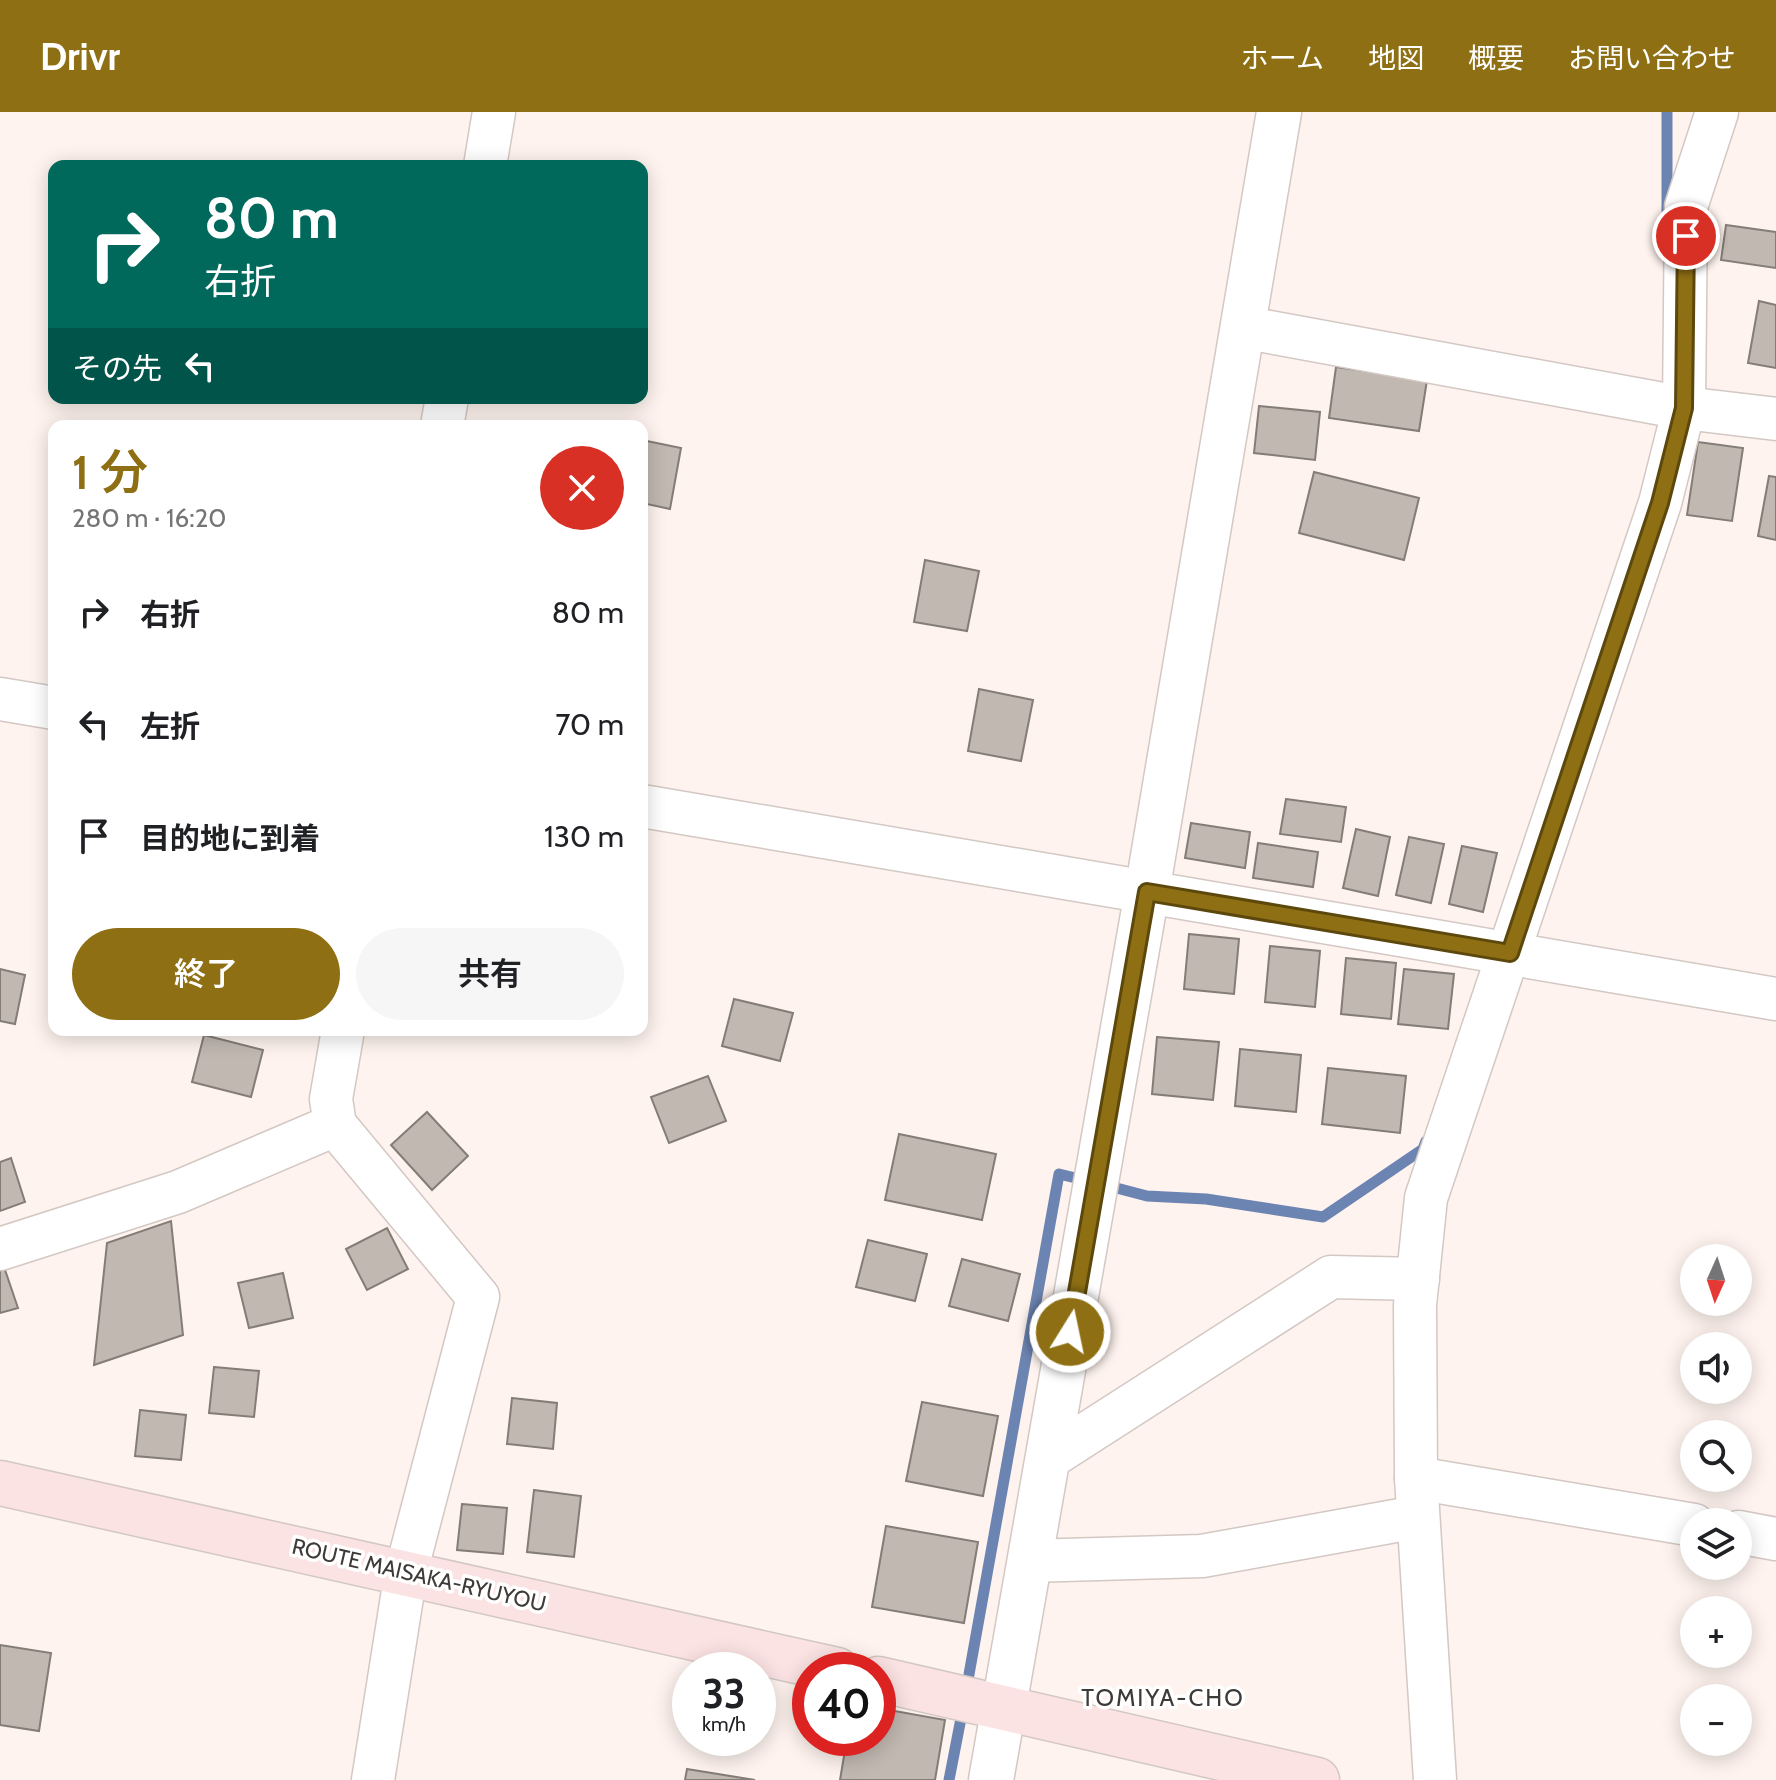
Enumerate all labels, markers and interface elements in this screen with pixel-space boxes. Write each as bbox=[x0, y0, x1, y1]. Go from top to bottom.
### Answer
text: Drivr bbox=[40, 33, 120, 80]
text: ホーム bbox=[1241, 41, 1324, 75]
text: 地図 bbox=[1368, 41, 1424, 75]
text: 概要 bbox=[1468, 41, 1524, 75]
text: お問い合わせ bbox=[1568, 41, 1736, 75]
text: 80 m bbox=[204, 184, 339, 252]
icon: right bbox=[72, 192, 176, 296]
pin bbox=[1652, 202, 1720, 270]
icon: arrive bbox=[1664, 214, 1708, 258]
text: 右折 bbox=[204, 259, 276, 303]
icon: left bbox=[178, 344, 222, 388]
text: その先 bbox=[72, 350, 162, 387]
text: 1 分 bbox=[72, 443, 148, 501]
button: close bbox=[540, 446, 624, 530]
text: 280 m · 16:20 bbox=[72, 502, 227, 534]
icon: right bbox=[72, 590, 116, 634]
text: 80 m bbox=[552, 594, 624, 631]
text: 右折 bbox=[140, 596, 200, 633]
icon: left bbox=[72, 702, 116, 746]
text: 70 m bbox=[555, 706, 624, 743]
text: 左折 bbox=[140, 708, 200, 745]
icon: arrive bbox=[72, 814, 116, 858]
text: 130 m bbox=[544, 818, 624, 855]
text: 目的地に到着 bbox=[140, 820, 320, 857]
button: 終了 bbox=[72, 928, 340, 1020]
button: 共有 bbox=[356, 928, 624, 1020]
north arrow bbox=[1680, 1244, 1752, 1316]
map controls bbox=[1680, 1244, 1752, 1756]
position arrow bbox=[1028, 1290, 1112, 1374]
button: sound bbox=[1680, 1332, 1752, 1404]
button: search bbox=[1680, 1420, 1752, 1492]
button: layers bbox=[1680, 1508, 1752, 1580]
street label: ROUTE MAISAKA-RYUYOU bbox=[289, 1533, 549, 1617]
button: + bbox=[1680, 1596, 1752, 1668]
speed limit sign: 40 bbox=[792, 1652, 896, 1756]
text: 33 bbox=[702, 1669, 746, 1718]
district label: TOMIYA-CHO bbox=[1081, 1683, 1245, 1712]
button: − bbox=[1680, 1684, 1752, 1756]
text: km/h bbox=[702, 1712, 746, 1736]

